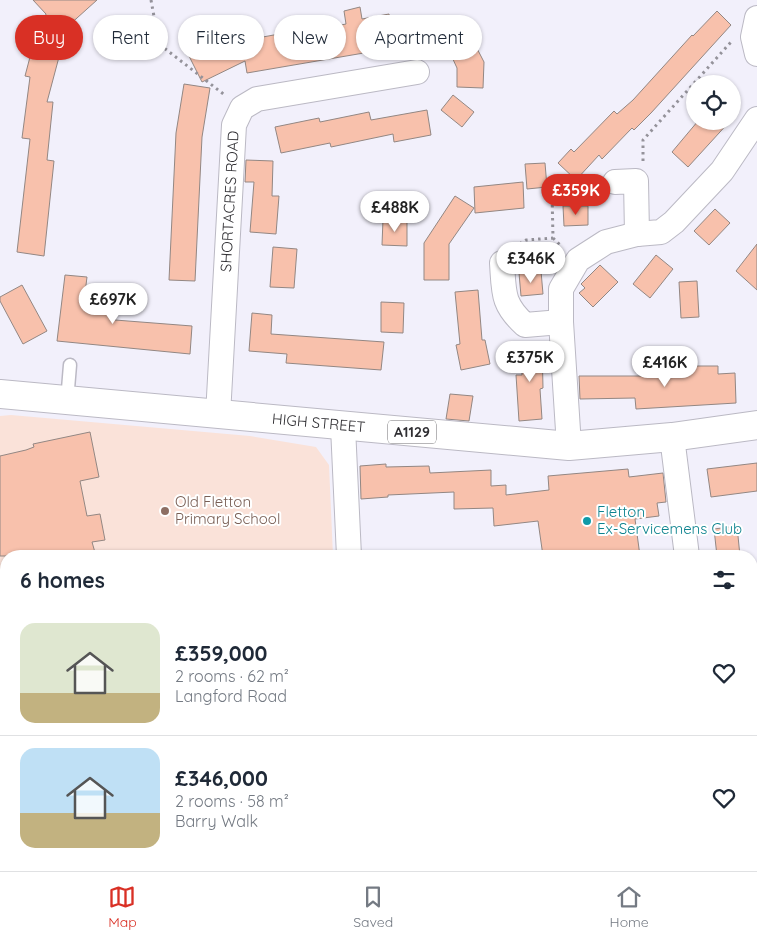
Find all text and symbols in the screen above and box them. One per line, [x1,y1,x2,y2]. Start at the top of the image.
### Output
chip: Buy [15,15,83,60]
chip: Rent [93,15,168,60]
chip: Filters [178,15,264,60]
chip: New [274,15,346,60]
chip: Apartment [356,15,482,60]
map controls [686,75,741,130]
button: locate [686,75,741,130]
street label: SHORTACRES ROAD [216,130,243,272]
pin: £359K [541,174,611,216]
text: £359K [552,180,600,200]
pin: £488K [360,190,430,233]
text: £488K [371,197,419,217]
pin: £346K [496,242,566,284]
text: £346K [507,248,555,268]
pin: £697K [78,282,148,325]
text: £697K [90,289,136,309]
pin: £375K [495,340,565,383]
pin: £416K [630,346,700,388]
text: £375K [506,347,554,367]
text: £416K [643,352,687,372]
street label: HIGH STREET [271,409,366,436]
road number: A1129 [388,421,436,444]
place label: Old Fletton Primary School [175,492,280,528]
place label: Fletton Ex-Servicemens Club [597,502,742,538]
marker: Old Fletton Primary School [159,505,171,517]
marker: Fletton Ex-Servicemens Club [581,515,593,527]
icon: filters [710,566,738,594]
text: 6 homes [20,567,105,593]
text: £359,000 [175,640,267,666]
icon: home [60,643,120,703]
icon: heart [710,659,738,687]
text: 2 rooms · 62 m² [175,666,289,686]
text: Langford Road [175,686,287,706]
text: £346,000 [175,765,268,791]
icon: home [60,768,120,828]
icon: heart [710,784,738,812]
text: 2 rooms · 58 m² [175,791,289,811]
text: Barry Walk [175,811,258,831]
tab: Map [108,883,137,931]
tab: Saved [353,883,393,931]
tab: Home [610,883,649,931]

